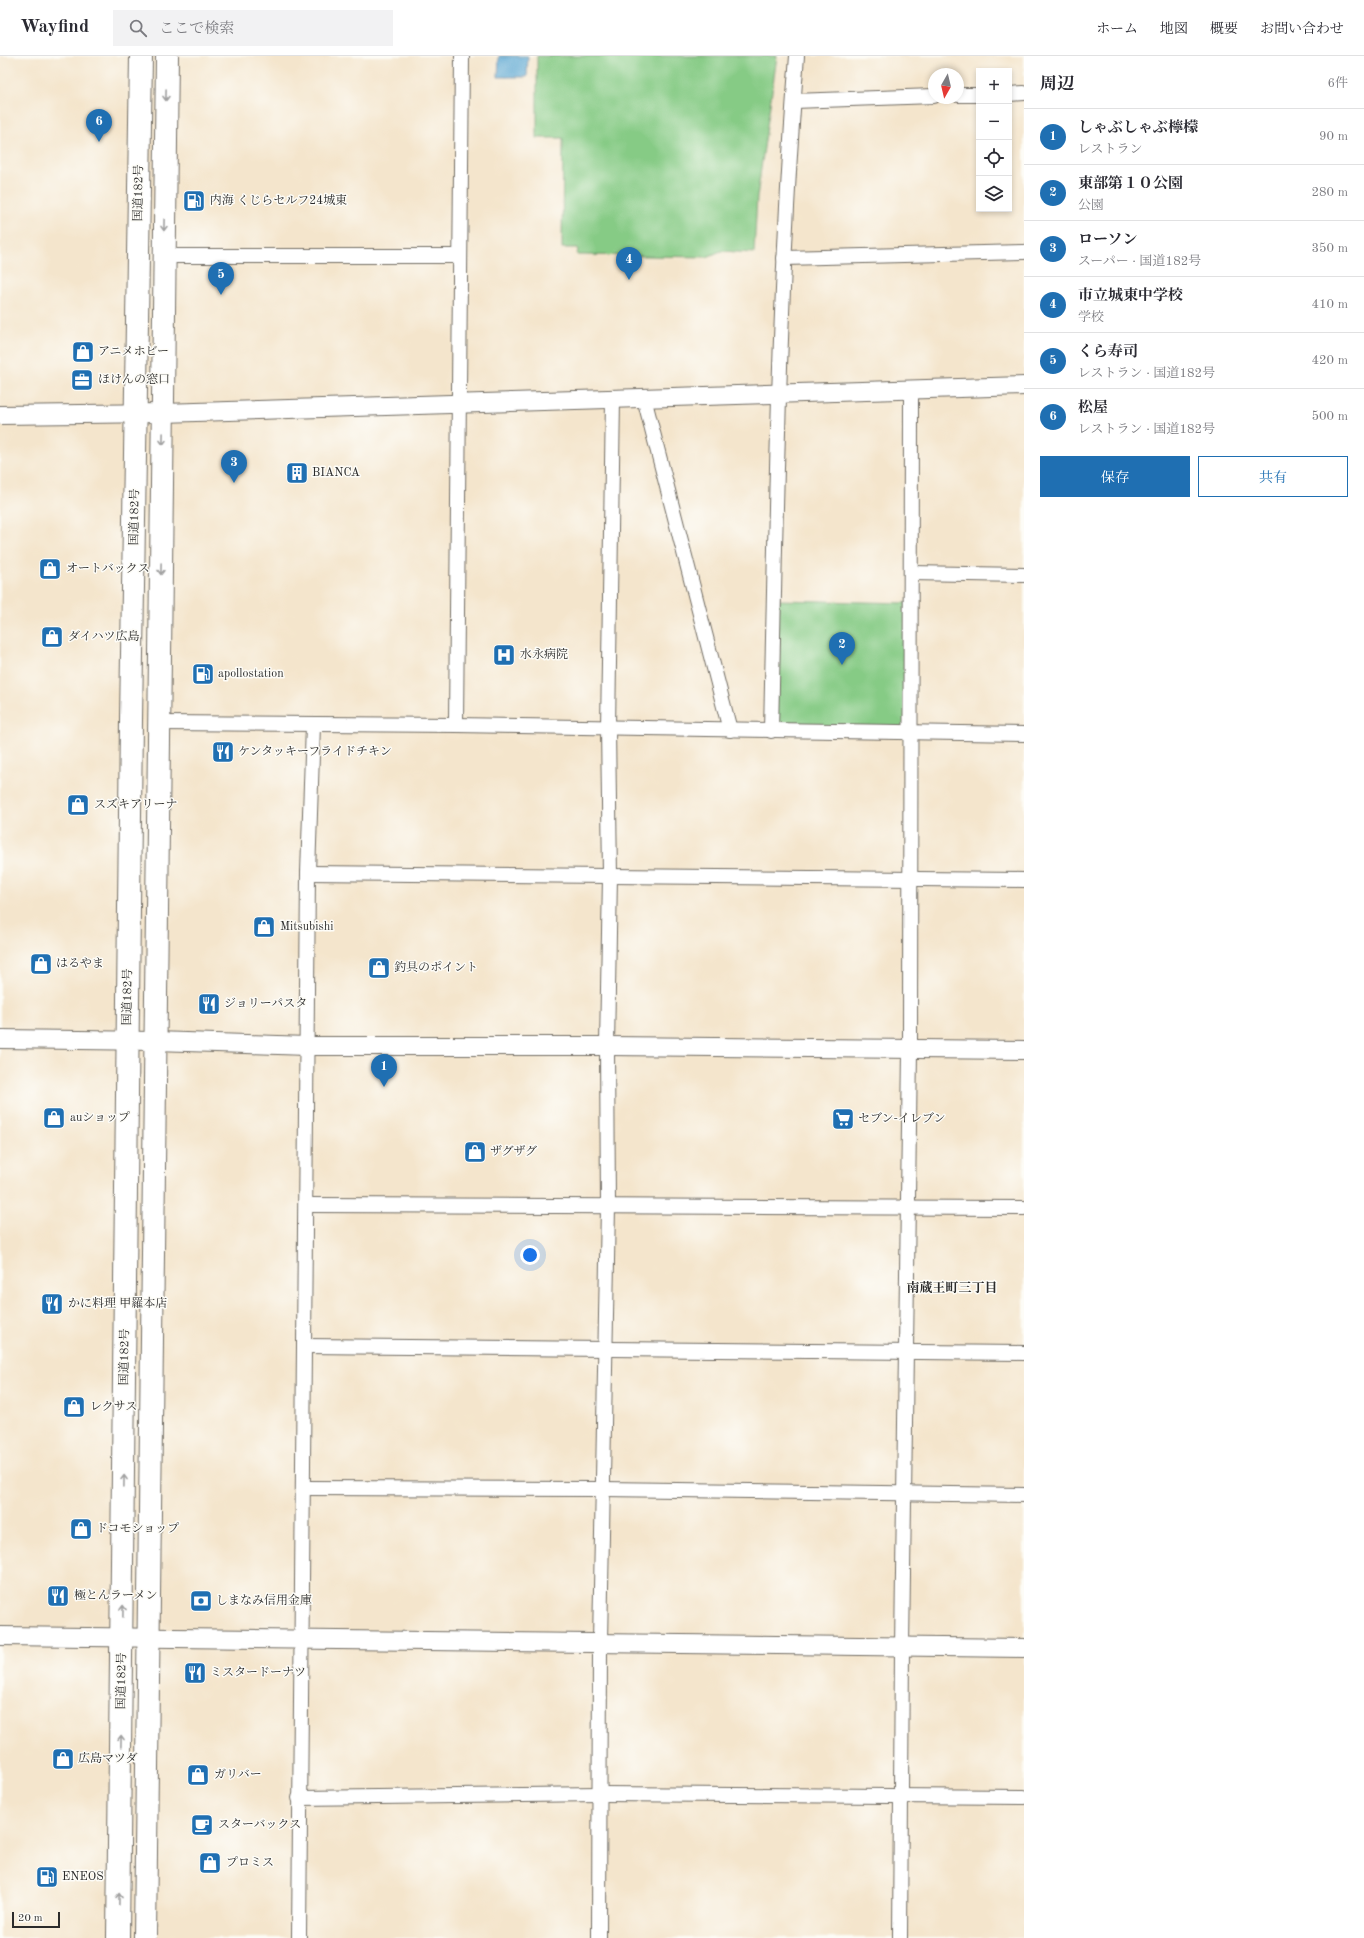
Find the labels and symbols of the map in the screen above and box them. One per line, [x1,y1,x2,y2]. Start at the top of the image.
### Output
north arrow [928,68,964,104]
one-way arrow [162,88,170,101]
pin: 6 [86,109,112,142]
street label: 国道182号 [131,164,145,222]
fuel station icon: 内海 くじらセルフ24城東 [181,188,207,214]
place label: 内海 くじらセルフ24城東 [210,193,347,207]
one-way arrow [160,218,168,231]
pin: 4 [616,247,642,280]
pin: 5 [208,262,234,295]
shop icon: アニメホビー [70,339,96,365]
place label: アニメホビー [98,345,169,358]
office icon: ほけんの窓口 [69,367,95,393]
place label: ほけんの窓口 [98,372,170,386]
one-way arrow [159,432,167,445]
pin: 3 [221,450,247,483]
building icon: BIANCA [284,460,310,486]
place label: BIANCA [312,467,360,479]
street label: 国道182号 [127,488,141,546]
shop icon: オートバックス [37,556,63,582]
place label: オートバックス [66,562,150,575]
one-way arrow [158,562,165,575]
shop icon: ダイハツ広島 [39,624,65,650]
place label: ダイハツ広島 [68,629,140,643]
pin: 2 [829,632,855,665]
hospital icon: 水永病院 [491,642,517,668]
place label: 水永病院 [520,647,568,661]
fuel station icon: apollostation [190,661,216,687]
place label: apollostation [218,668,284,680]
restaurant icon: ケンタッキーフライドチキン [210,739,236,765]
place label: ケンタッキーフライドチキン [238,745,392,758]
shop icon: スズキアリーナ [65,792,91,818]
place label: スズキアリーナ [94,798,178,811]
shop icon: Mitsubishi [251,914,277,940]
place label: Mitsubishi [280,921,333,933]
shop icon: はるやま [28,951,54,977]
shop icon: 釣具のポイント [366,955,392,981]
place label: はるやま [56,957,104,970]
place label: 釣具のポイント [394,960,478,974]
street label: 国道182号 [120,968,134,1026]
restaurant icon: ジョリーパスタ [196,991,222,1017]
place label: ジョリーパスタ [224,997,307,1010]
pin: 1 [371,1054,397,1087]
shop icon: auショップ [41,1105,67,1131]
supermarket icon: セブン-イレブン [830,1106,856,1132]
place label: auショップ [70,1111,130,1124]
place label: セブン-イレブン [858,1112,945,1125]
shop icon: ザグザグ [462,1139,488,1165]
place label: ザグザグ [490,1144,537,1158]
your location [520,1245,540,1265]
district label: 南蔵王町三丁目 [906,1280,998,1295]
restaurant icon: かに料理 甲羅本店 [39,1291,65,1317]
place label: かに料理 甲羅本店 [68,1296,167,1310]
street label: 国道182号 [117,1328,131,1386]
shop icon: レクサス [61,1394,87,1420]
place label: レクサス [90,1400,137,1413]
one-way arrow [120,1475,128,1488]
shop icon: ドコモショップ [68,1516,94,1542]
place label: ドコモショップ [96,1522,179,1535]
restaurant icon: 極とんラーメン [45,1583,71,1609]
bank icon: しまなみ信用金庫 [188,1588,214,1614]
place label: 極とんラーメン [74,1589,157,1602]
place label: しまなみ信用金庫 [216,1593,312,1607]
one-way arrow [119,1605,127,1618]
street label: 国道182号 [114,1652,128,1710]
restaurant icon: ミスタードーナツ [182,1660,208,1686]
place label: ミスタードーナツ [210,1666,306,1679]
one-way arrow [117,1735,125,1748]
shop icon: 広島マツダ [50,1746,76,1772]
place label: 広島マツダ [78,1751,138,1765]
shop icon: ガリバー [185,1762,211,1788]
place label: ガリバー [214,1768,262,1781]
cafe icon: スターバックス [189,1812,215,1838]
place label: スターバックス [218,1818,301,1831]
shop icon: プロミス [197,1850,223,1876]
place label: プロミス [226,1856,274,1869]
fuel station icon: ENEOS [34,1864,60,1890]
place label: ENEOS [62,1871,104,1883]
one-way arrow [115,1893,122,1906]
scale bar [12,1910,60,1929]

